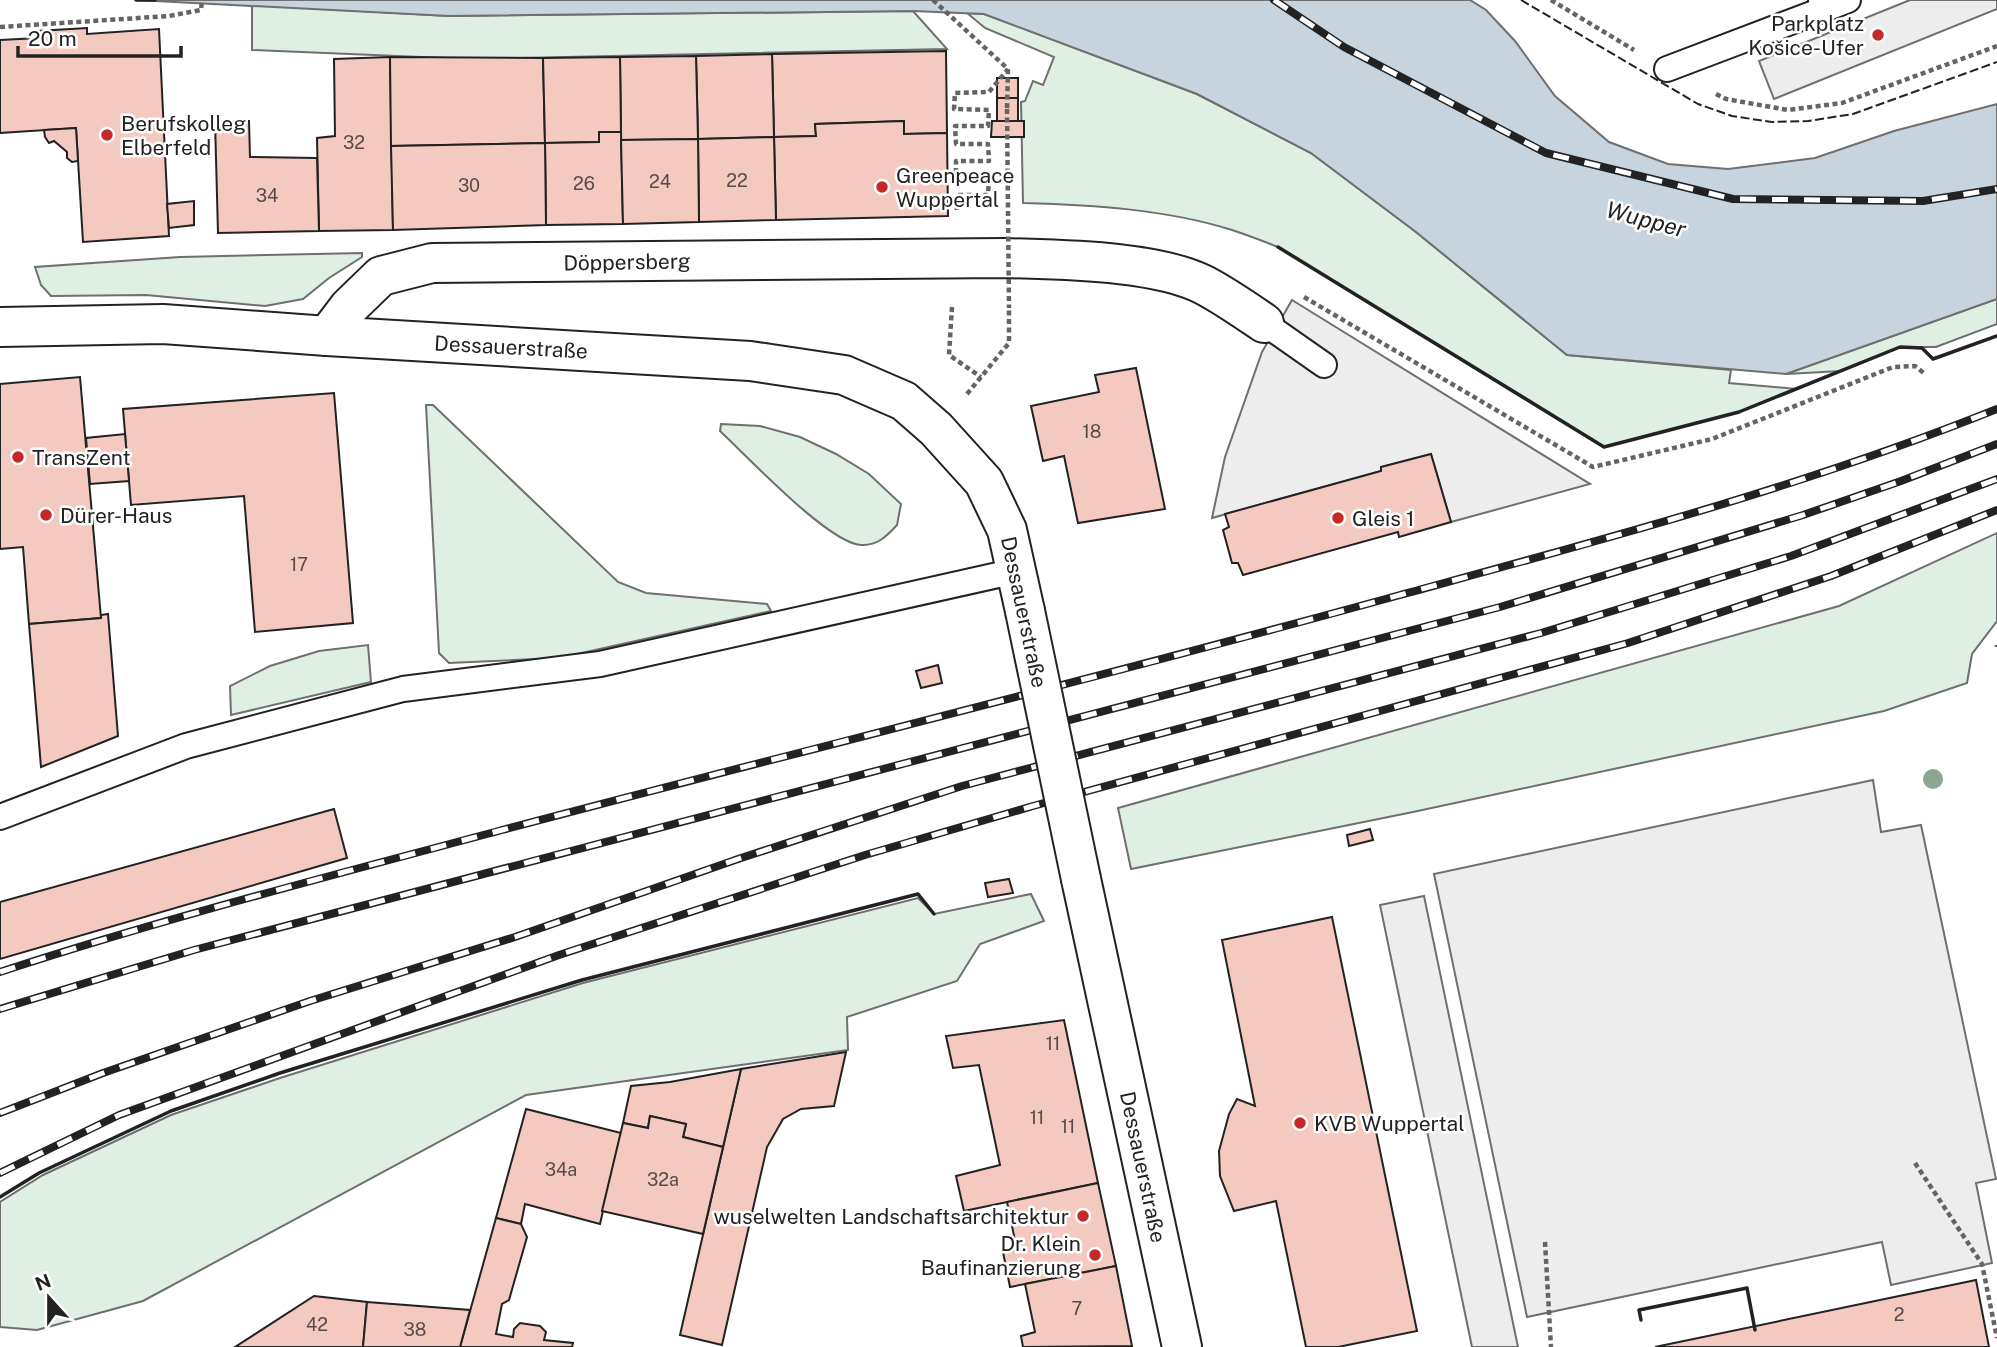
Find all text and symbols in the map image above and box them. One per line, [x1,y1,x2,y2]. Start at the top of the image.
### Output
place label: Parkplatz Košice-Ufer [1748,11,1864,60]
scale bar [18,14,180,58]
text: 20 m [28,26,77,51]
marker: Parkplatz Košice-Ufer [1870,27,1886,43]
place label: Berufskolleg Elberfeld [121,111,246,160]
marker: Berufskolleg Elberfeld [99,127,115,143]
house number: 32 [343,132,365,153]
place label: Greenpeace Wuppertal [896,163,1014,212]
house number: 22 [726,170,748,191]
house number: 24 [649,171,671,192]
house number: 26 [573,173,595,194]
house number: 30 [458,175,480,196]
marker: Greenpeace Wuppertal [874,179,890,195]
house number: 34 [256,185,278,206]
water label: Wupper [1603,195,1689,243]
street label: Döppersberg [563,248,691,276]
street label: Dessauerstraße [434,330,588,364]
house number: 18 [1083,421,1101,442]
place label: TransZent [32,445,131,470]
marker: TransZent [10,449,26,465]
place label: Dürer-Haus [60,503,172,528]
place label: Gleis 1 [1352,506,1415,531]
marker: Dürer-Haus [38,507,54,523]
marker: Gleis 1 [1330,510,1346,526]
street label: Dessauerstraße [996,534,1052,690]
house number: 17 [290,554,308,575]
house number: 11 [1046,1033,1060,1054]
street label: Dessauerstraße [1115,1089,1171,1245]
house number: 11 [1030,1107,1044,1128]
place label: KVB Wuppertal [1314,1111,1465,1136]
marker: KVB Wuppertal [1292,1115,1308,1131]
house number: 11 [1061,1116,1075,1137]
house number: 34a [545,1159,577,1180]
house number: 32a [647,1169,679,1190]
place label: wuselwelten Landschaftsarchitektur [713,1204,1069,1229]
marker: wuselwelten Landschaftsarchitektur [1075,1208,1091,1224]
place label: Dr. Klein Baufinanzierung [921,1231,1081,1280]
marker: Dr. Klein Baufinanzierung [1087,1247,1103,1263]
north arrow [14,1263,84,1333]
text: N [32,1269,54,1295]
house number: 7 [1072,1298,1082,1319]
house number: 2 [1894,1304,1904,1325]
house number: 42 [306,1314,328,1335]
house number: 38 [404,1319,426,1340]

